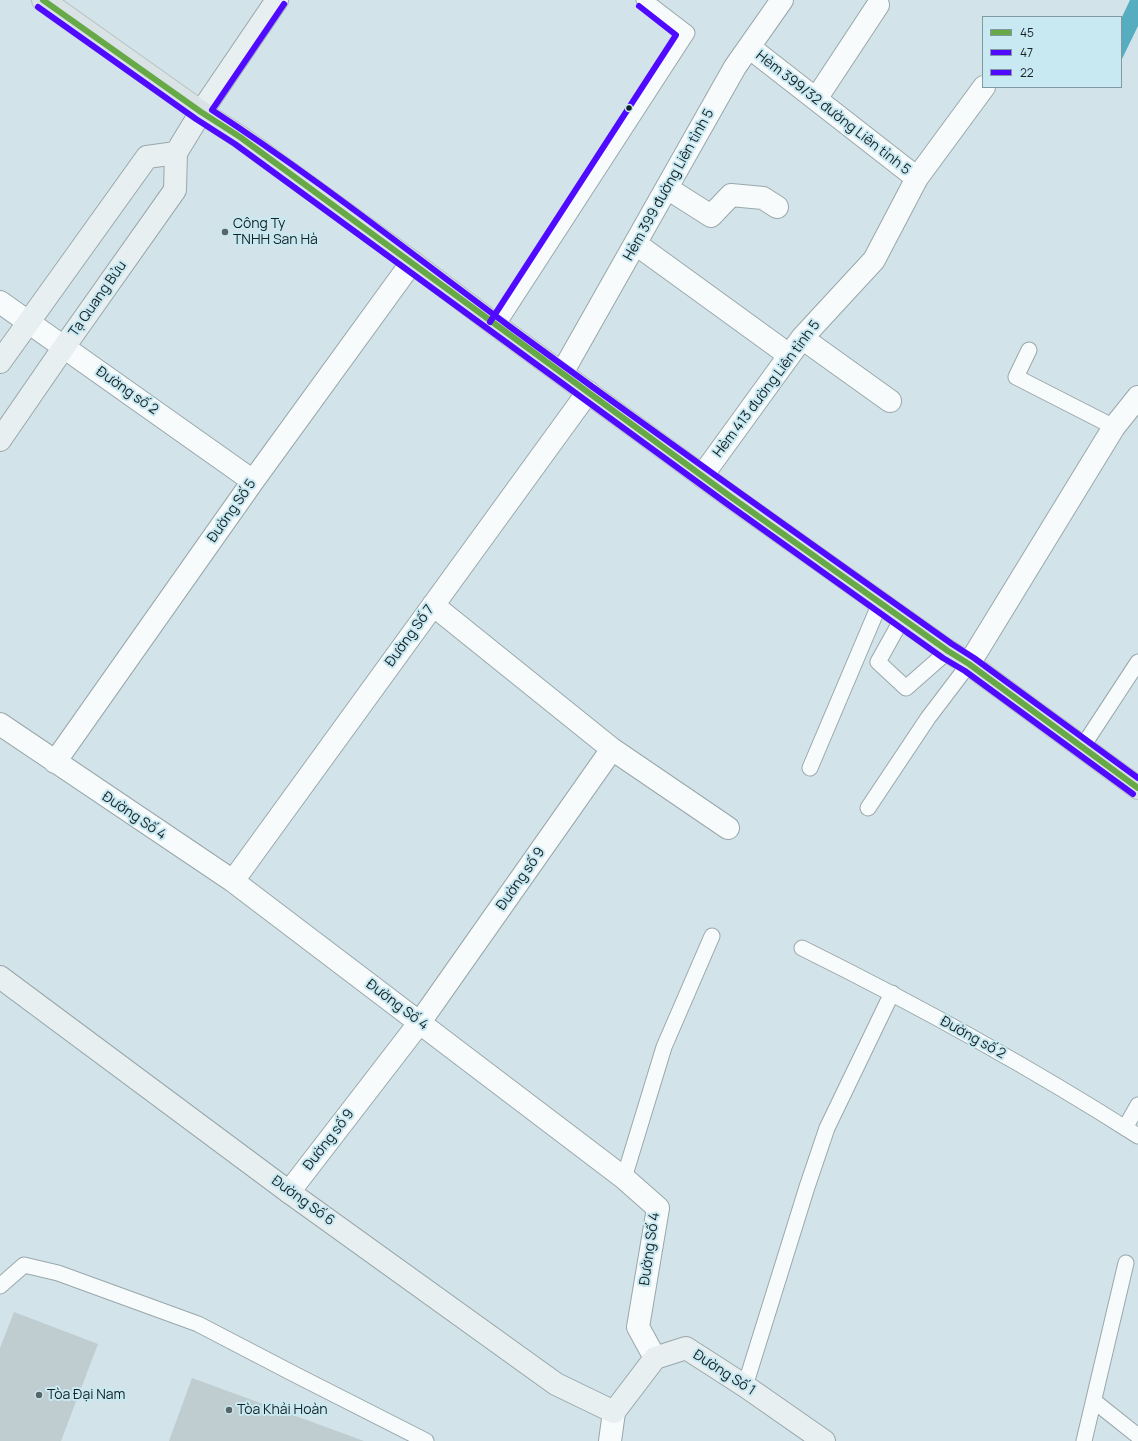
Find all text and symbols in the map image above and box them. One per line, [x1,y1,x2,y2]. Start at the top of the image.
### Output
legend [982,16,1122,88]
text: 45 [1020,24,1034,41]
text: 47 [1020,44,1033,61]
street label: Hẻm 399/32 đường Liên tỉnh 5 [752,47,914,179]
text: 22 [1020,64,1034,81]
unlabelled marker [624,103,634,113]
street label: Hẻm 399 đường Liên tỉnh 5 [620,106,718,264]
place label: Công Ty TNHH San Hà [233,216,318,248]
marker: Công Ty TNHH San Hà [220,227,230,237]
street label: Tạ Quang Bửu [66,258,130,340]
street label: Hẻm 413 đường Liên tỉnh 5 [710,317,824,461]
street label: Đường số 2 [93,363,161,419]
street label: Đường Số 5 [204,476,260,546]
street label: Đường Số 7 [382,602,438,670]
street label: Đường Số 4 [99,788,169,844]
street label: Đường số 9 [493,844,549,914]
street label: Đường Số 4 [363,976,431,1034]
street label: Đường số 2 [937,1013,1009,1063]
street label: Đường số 9 [300,1106,358,1174]
street label: Đường Số 6 [268,1172,338,1230]
street label: Đường Số 4 [637,1211,663,1287]
street label: Đường Số 1 [690,1347,758,1399]
place label: Tòa Đại Nam [47,1387,125,1403]
marker: Tòa Đại Nam [34,1390,44,1400]
place label: Tòa Khải Hoàn [237,1402,328,1418]
marker: Tòa Khải Hoàn [224,1405,234,1415]

